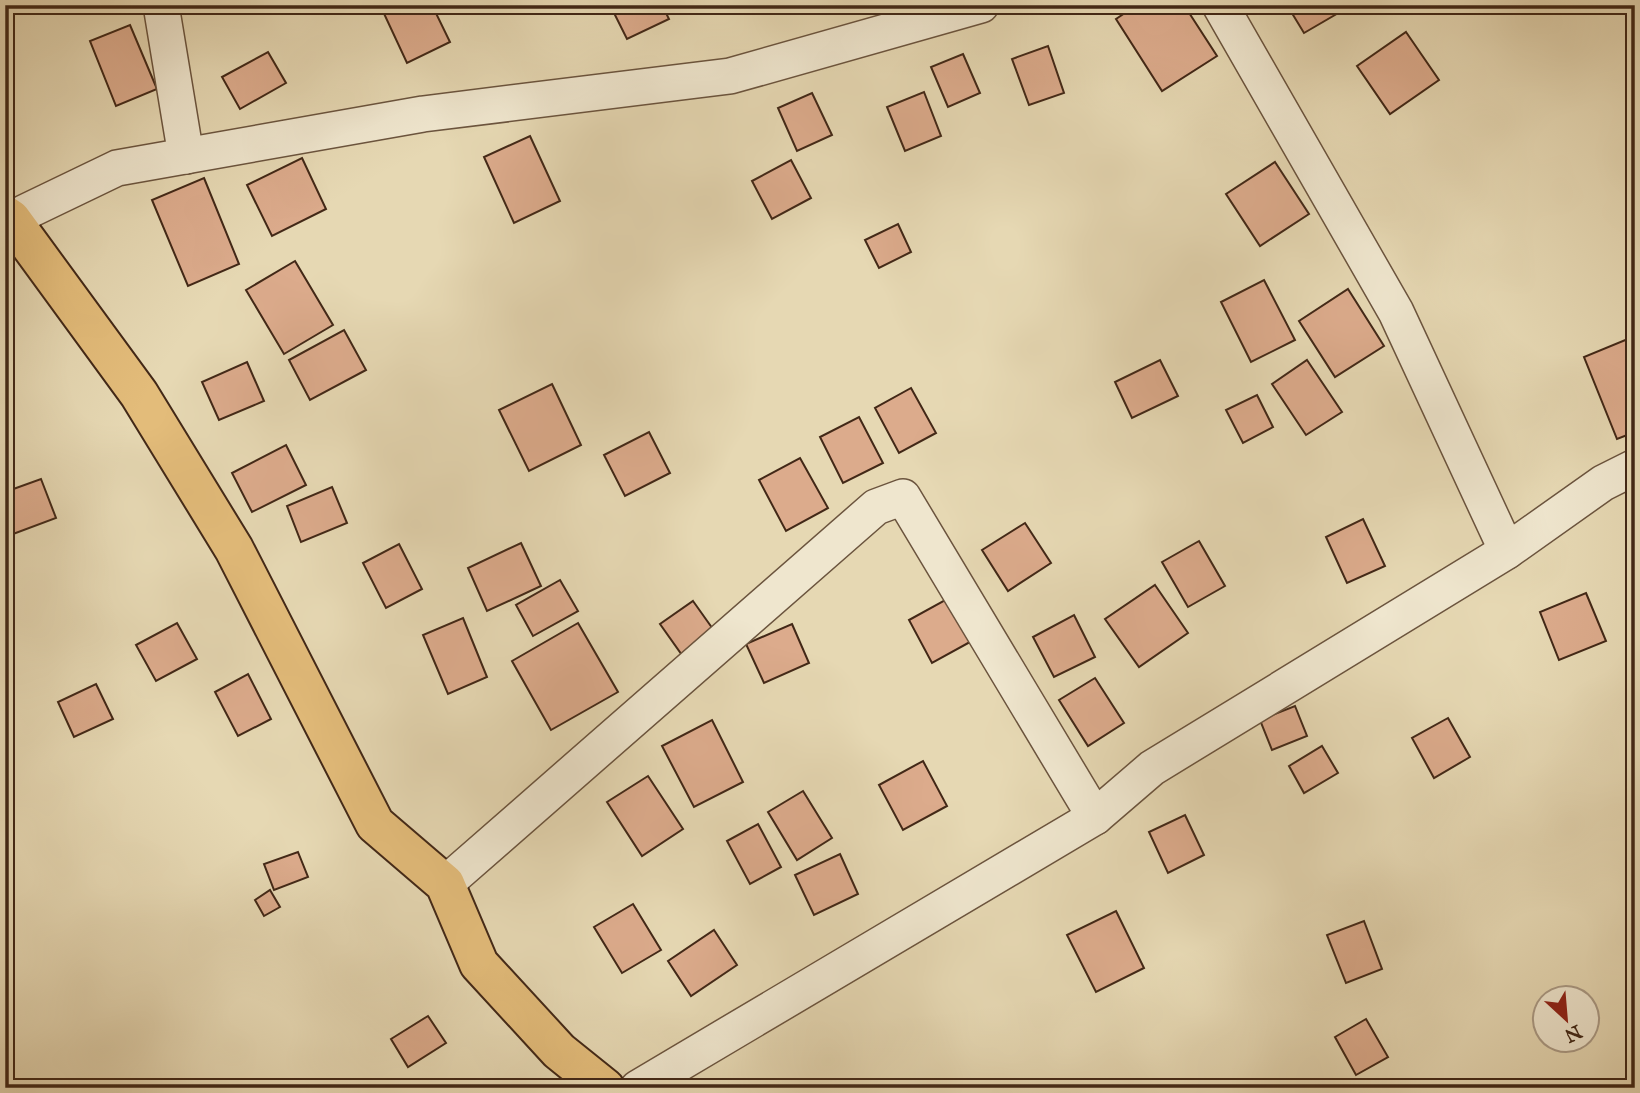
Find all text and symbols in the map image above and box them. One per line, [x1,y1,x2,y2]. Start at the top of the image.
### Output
north arrow [1532,984,1602,1054]
text: N [1561,1020,1586,1048]

